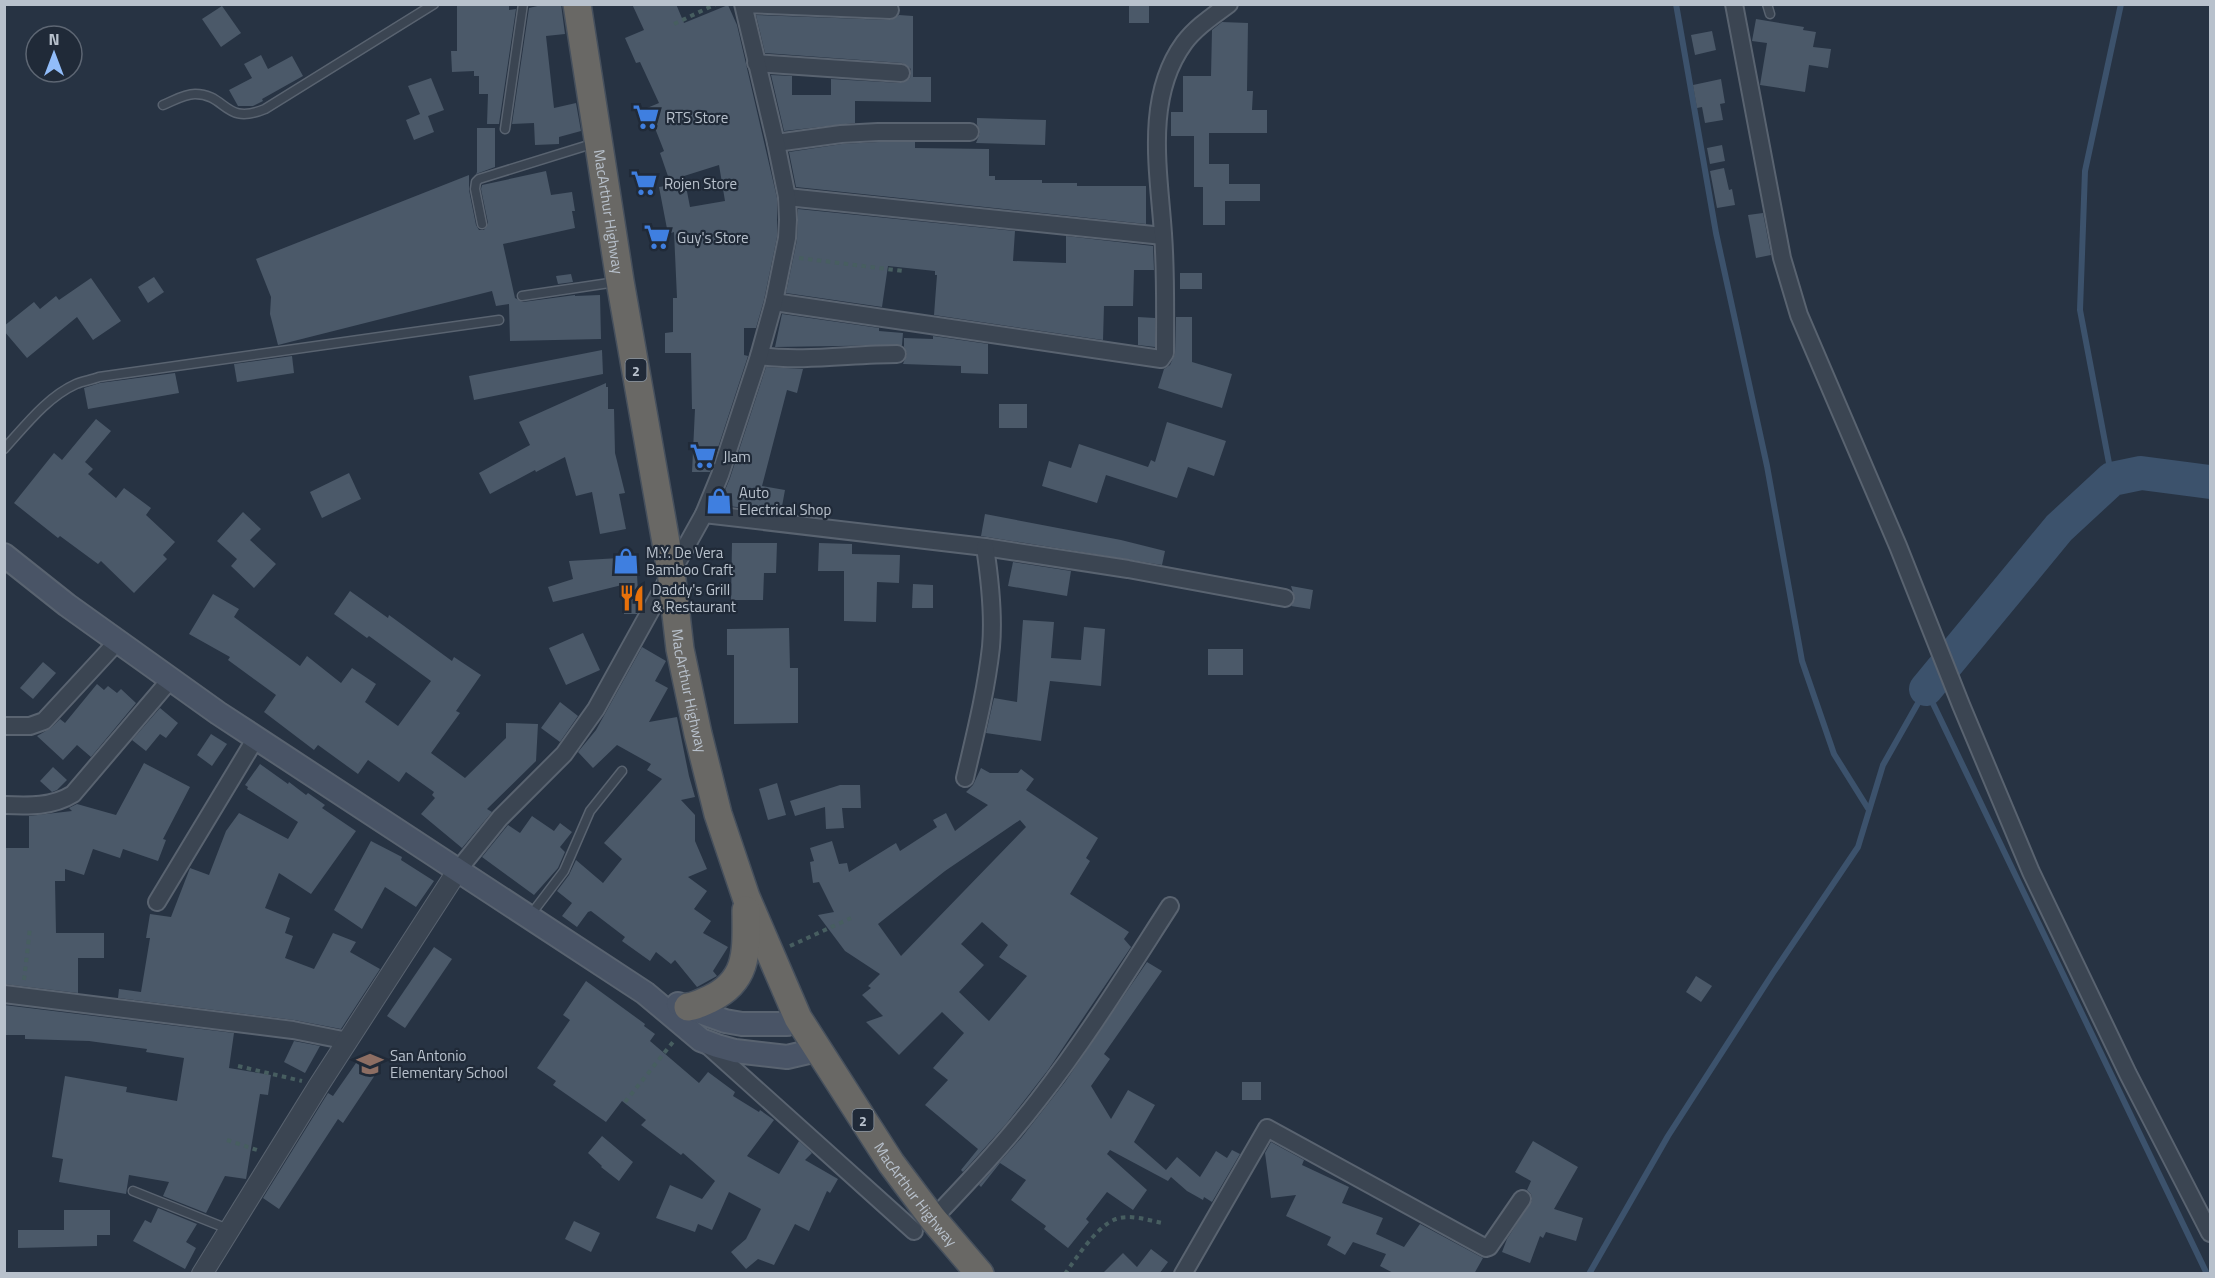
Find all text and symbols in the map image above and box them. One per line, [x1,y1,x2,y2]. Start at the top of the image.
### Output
north arrow [24,24,84,84]
text: N [48,27,60,51]
supermarket icon: RTS Store [631,102,661,132]
place label: RTS Store [666,106,728,129]
street label: MacArthur Highway [588,148,630,275]
supermarket icon: Rojen Store [629,168,659,198]
place label: Rojen Store [664,172,737,195]
supermarket icon: Guy's Store [642,222,672,252]
place label: Guy's Store [677,226,749,249]
road number: 2 [626,359,646,381]
supermarket icon: Jlam [688,441,718,471]
place label: Jlam [723,445,751,468]
place label: Auto Electrical Shop [739,481,832,521]
shop icon: Auto Electrical Shop [704,486,734,516]
place label: M.Y. De Vera Bamboo Craft [646,541,734,581]
shop icon: M.Y. De Vera Bamboo Craft [611,546,641,576]
place label: Daddy's Grill & Restaurant [652,578,737,618]
restaurant icon: Daddy's Grill & Restaurant [617,583,647,613]
street label: MacArthur Highway [666,628,714,755]
place label: San Antonio Elementary School [390,1044,508,1084]
school or university icon: San Antonio Elementary School [355,1049,385,1079]
road number: 2 [852,1109,874,1131]
street label: MacArthur Highway [869,1137,963,1251]

